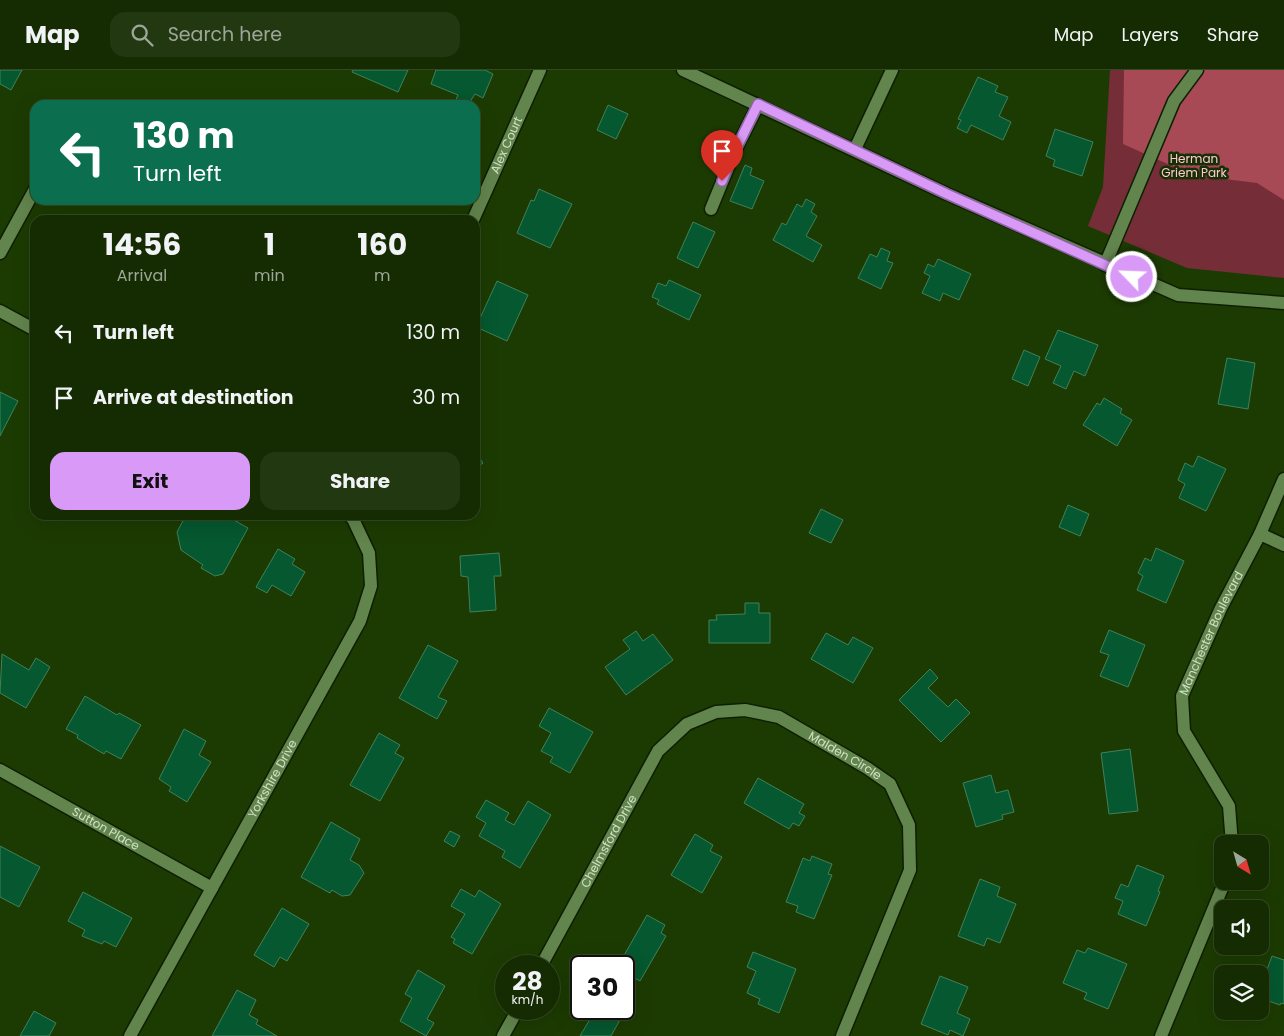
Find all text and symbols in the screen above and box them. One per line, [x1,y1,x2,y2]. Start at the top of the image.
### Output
search box [110,12,460,57]
text: Map [25,18,80,51]
icon: search [128,21,156,49]
text: Search here [168,21,282,48]
text: Map [1054,22,1094,47]
text: Layers [1122,22,1179,47]
text: Share [1207,22,1259,47]
text: 130 m [133,111,235,160]
street label: Alex Court [486,114,526,176]
icon: left [50,120,115,185]
pin [701,130,743,181]
icon: arrive [708,137,736,165]
park label: Herman Griem Park [1161,150,1228,181]
text: Turn left [133,158,221,189]
text: 14:56 [103,223,181,266]
text: 1 [264,223,275,266]
text: 160 [357,223,407,266]
position arrow [1105,250,1157,302]
text: Arrival [117,264,167,287]
text: min [254,264,285,287]
text: m [374,264,391,287]
icon: left [50,319,78,347]
text: Turn left [93,319,174,346]
text: 130 m [406,319,460,346]
icon: arrive [50,384,78,412]
text: Arrive at destination [93,384,294,411]
text: 30 m [412,384,460,411]
button: Exit [50,452,250,510]
button: Share [260,452,460,510]
street label: Manchester Boulevard [1175,568,1247,698]
street label: Malden Circle [806,727,885,784]
street label: Yorkshire Drive [243,736,301,821]
street label: Chelmsford Drive [576,791,641,891]
street label: Sutton Place [69,803,143,854]
north arrow [1214,835,1269,890]
map controls [1214,835,1269,1020]
button: sound [1214,900,1269,955]
speed limit sign: 30 [570,955,635,1020]
text: 28 [512,964,543,999]
button: layers [1214,965,1269,1020]
text: km/h [512,991,543,1008]

